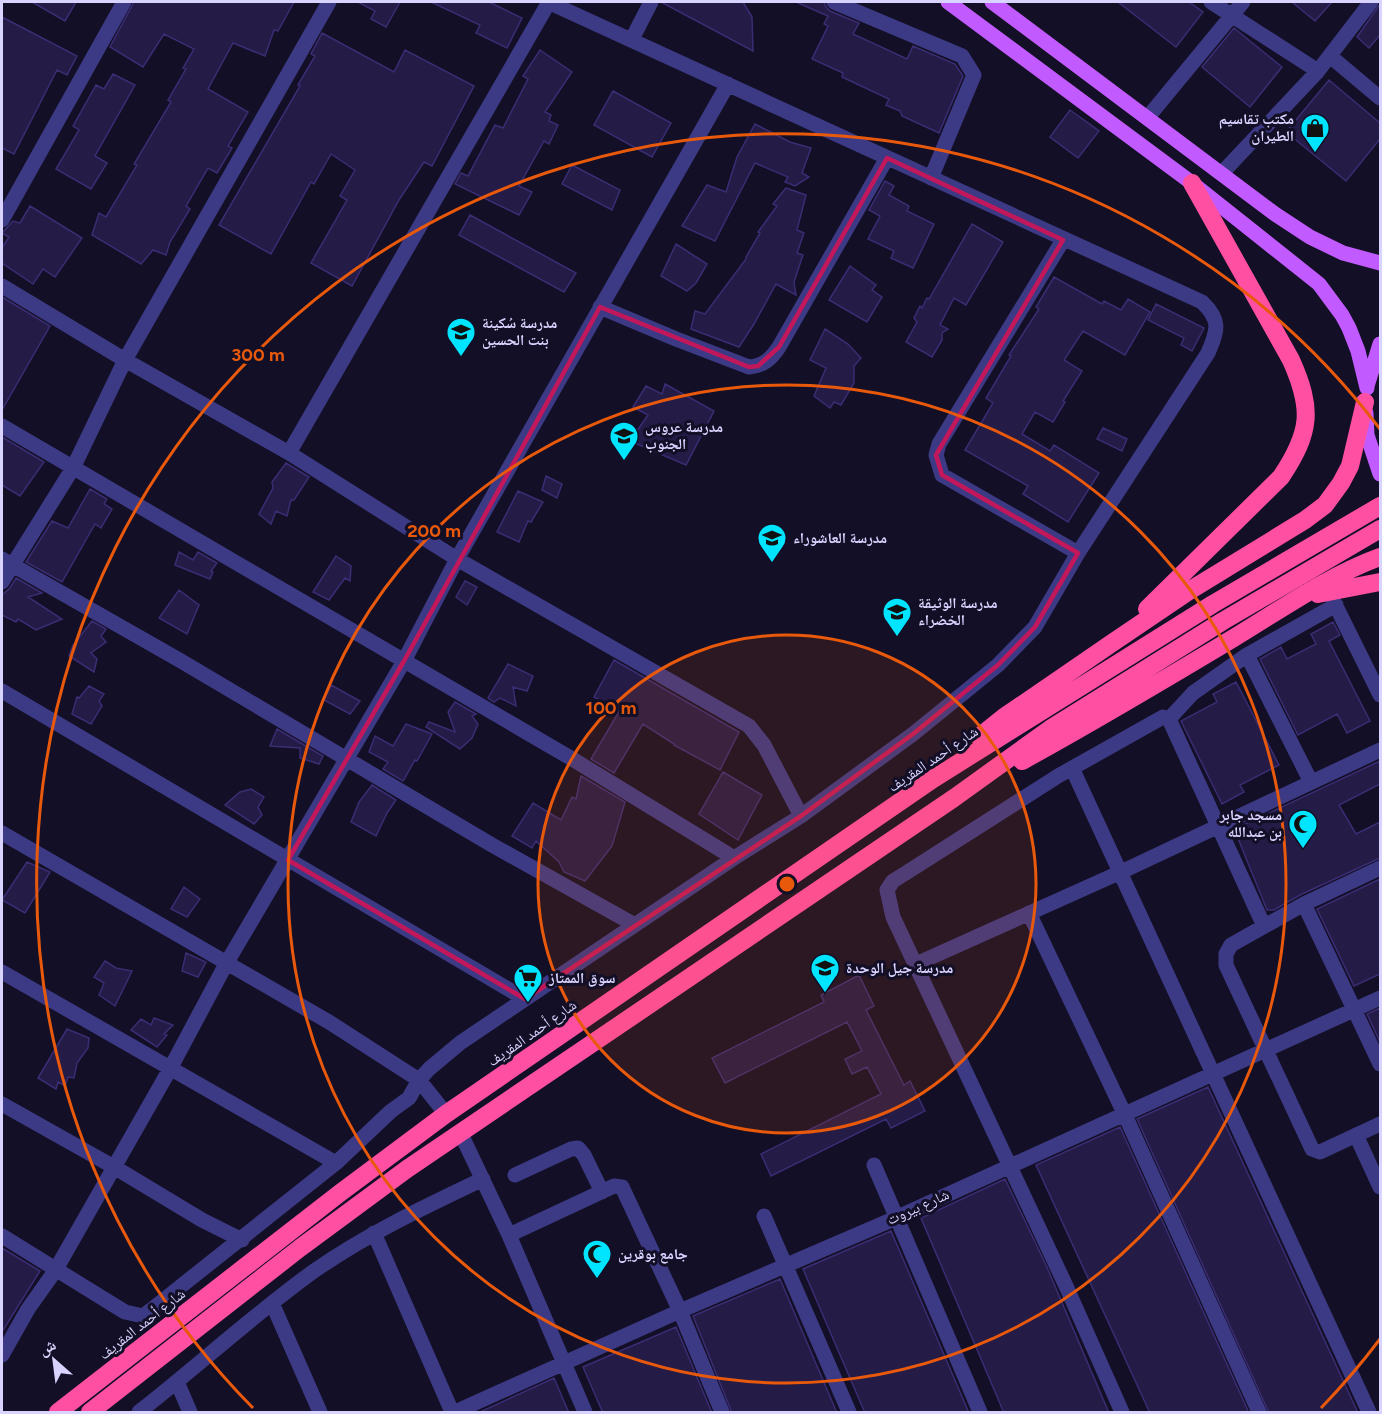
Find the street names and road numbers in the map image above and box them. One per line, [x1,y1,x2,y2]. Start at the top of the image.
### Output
street label: شارع أحمد المقريف [885,722,982,797]
street label: شارع أحمد المقريف [484,996,581,1071]
street label: شارع بيروت [884,1185,953,1230]
street label: شارع أحمد المقريف [95,1285,189,1364]

